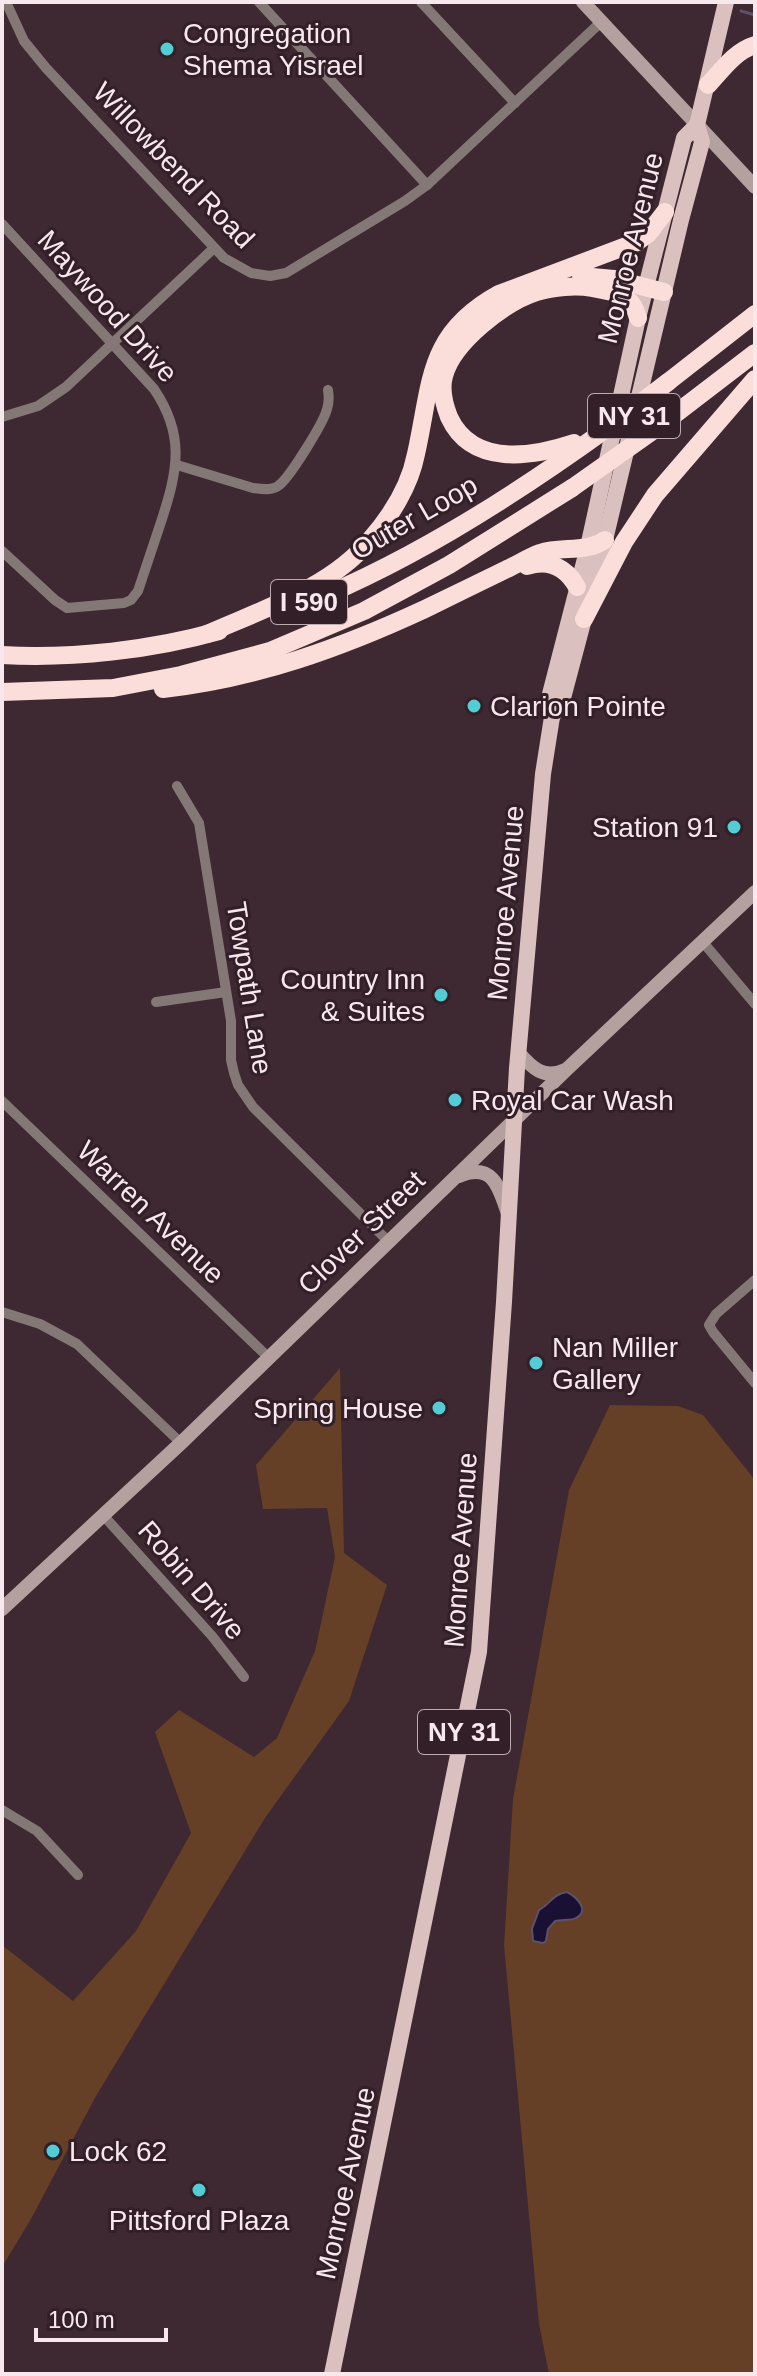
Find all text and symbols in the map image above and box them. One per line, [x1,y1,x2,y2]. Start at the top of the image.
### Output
place label: Congregation Shema Yisrael [183,18,364,81]
marker: Congregation Shema Yisrael [158,40,176,58]
street label: Willowbend Road [87,76,260,254]
street label: Monroe Avenue [592,149,669,347]
street label: Maywood Drive [32,224,184,388]
road number: NY 31 [588,394,680,438]
street label: Outer Loop [346,469,483,566]
road number: I 590 [271,580,347,624]
place label: Clarion Pointe [490,691,666,722]
marker: Clarion Pointe [465,697,483,715]
street label: Monroe Avenue [482,804,529,1002]
place label: Station 91 [592,812,718,843]
marker: Station 91 [725,818,743,836]
street label: Towpath Lane [221,900,278,1077]
place label: Country Inn & Suites [280,964,425,1027]
marker: Country Inn & Suites [432,986,450,1004]
place label: Royal Car Wash [471,1085,674,1116]
marker: Royal Car Wash [446,1091,464,1109]
street label: Warren Avenue [71,1135,230,1290]
street label: Clover Street [292,1164,431,1300]
place label: Nan Miller Gallery [552,1332,678,1395]
marker: Nan Miller Gallery [527,1354,545,1372]
place label: Spring House [253,1393,423,1424]
marker: Spring House [430,1399,448,1417]
street label: Monroe Avenue [438,1451,483,1649]
street label: Robin Drive [132,1515,251,1646]
road number: NY 31 [418,1710,510,1754]
street label: Monroe Avenue [310,2084,381,2282]
place label: Lock 62 [69,2136,167,2167]
marker: Lock 62 [44,2142,62,2160]
marker: Pittsford Plaza [190,2181,208,2199]
place label: Pittsford Plaza [109,2205,290,2236]
scale bar [36,2292,166,2342]
text: 100 m [48,2306,115,2333]

